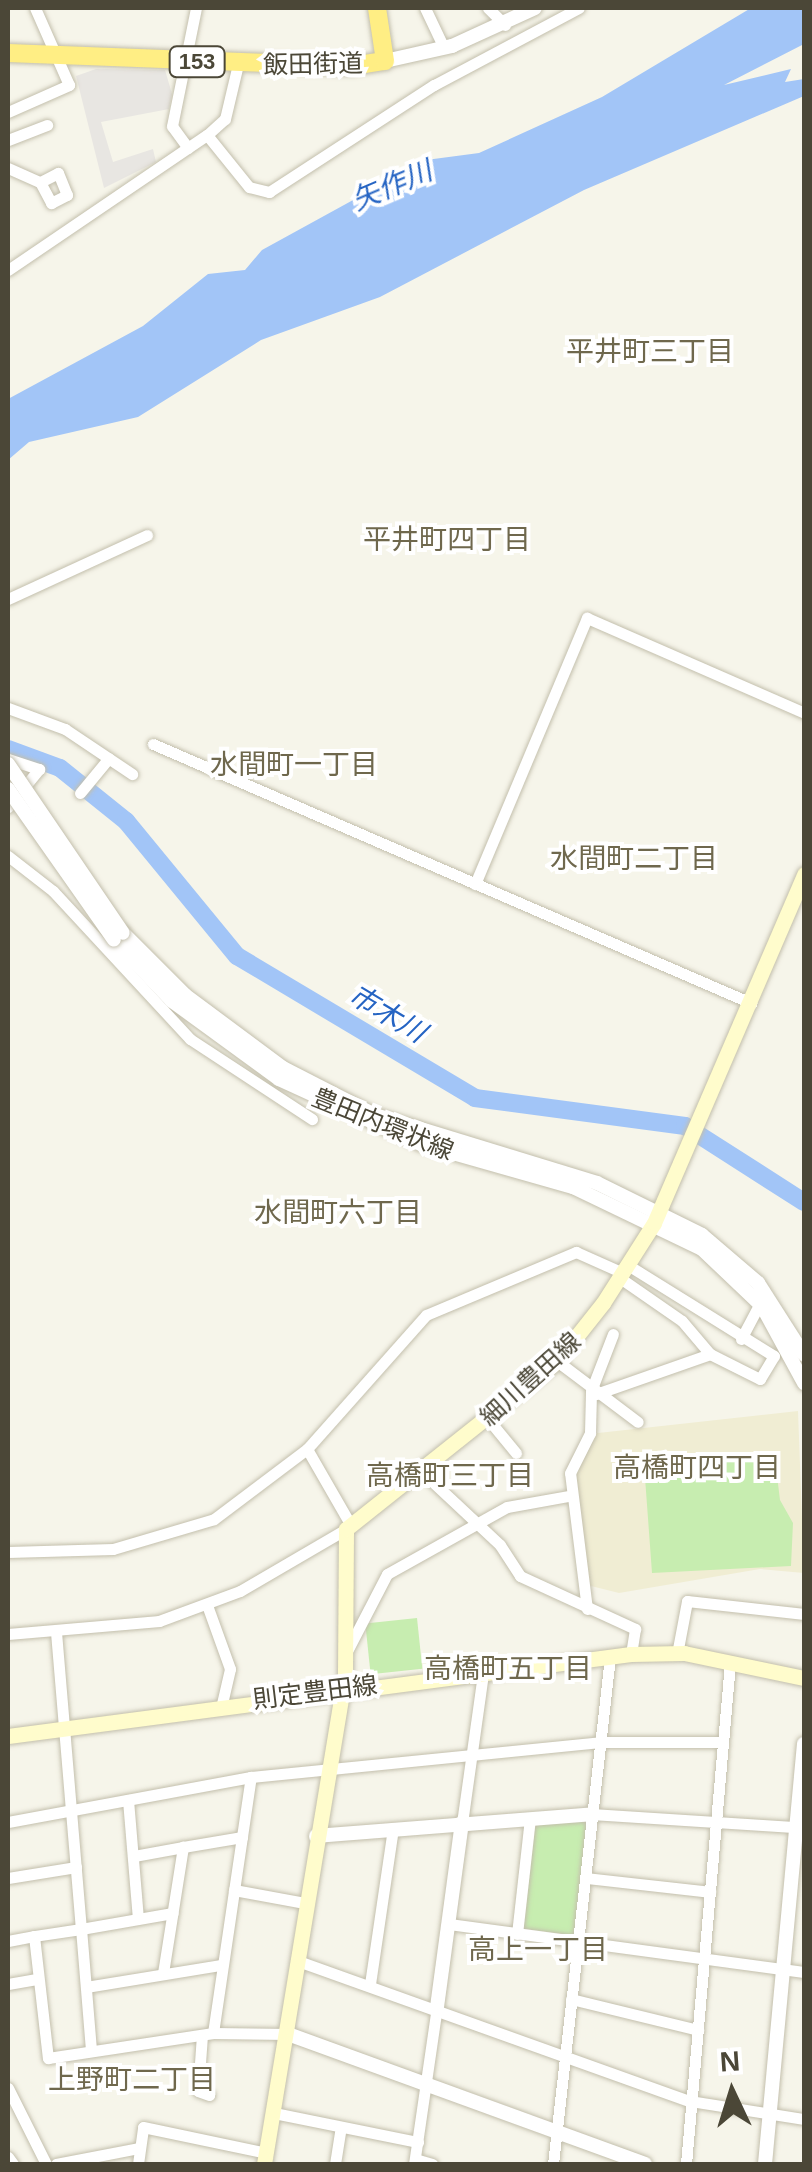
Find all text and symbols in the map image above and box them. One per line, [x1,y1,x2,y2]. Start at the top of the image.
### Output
road number: 153 [167,45,227,79]
street label: 飯田街道 [263,48,363,80]
water label: 矢作川 [347,154,437,218]
district label: 平井町三丁目 [566,335,734,369]
district label: 平井町四丁目 [363,523,531,557]
district label: 水間町一丁目 [210,748,378,782]
district label: 水間町二丁目 [550,842,718,876]
water label: 市木川 [342,978,432,1050]
street label: 豊田内環状線 [308,1082,458,1166]
district label: 水間町六丁目 [254,1196,422,1230]
street label: 細川豊田線 [474,1326,586,1432]
district label: 高橋町四丁目 [613,1451,781,1485]
district label: 高橋町三丁目 [366,1459,534,1493]
district label: 高橋町五丁目 [424,1652,592,1686]
street label: 則定豊田線 [251,1669,379,1715]
district label: 高上一丁目 [468,1933,608,1967]
north arrow [682,2042,782,2142]
text: N [719,2045,741,2078]
district label: 上野町二丁目 [48,2063,216,2097]

